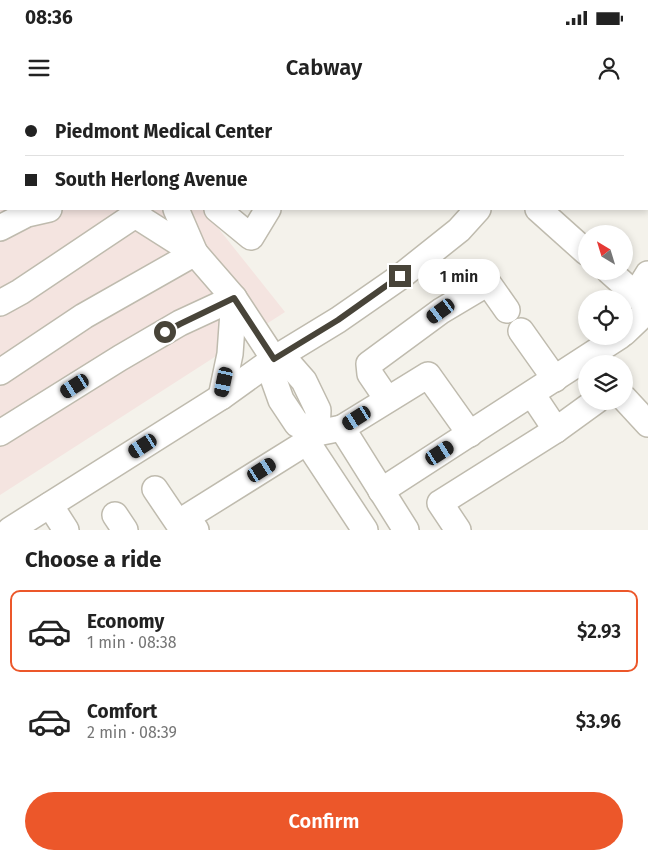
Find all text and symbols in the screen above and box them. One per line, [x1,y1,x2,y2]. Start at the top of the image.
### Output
text: 08:36 [25,6,73,29]
icon: menu [25,54,53,82]
text: Cabway [286,54,362,81]
icon: person [595,54,623,82]
text: Piedmont Medical Center [55,120,272,143]
text: South Herlong Avenue [55,168,248,191]
north arrow [578,225,632,280]
map controls [578,225,633,410]
callout: 1 min [418,258,500,294]
route end [389,265,411,287]
text: 1 min [440,267,478,286]
button: locate [578,290,633,345]
car [424,296,457,326]
route start [154,321,176,343]
button: layers [578,355,633,410]
car [213,366,234,398]
car [58,372,91,400]
car [340,404,373,432]
car [126,432,159,460]
car [423,439,456,467]
car [245,456,278,484]
text: Choose a ride [25,546,161,573]
icon: car [27,609,72,654]
text: Economy [87,610,164,633]
text: $2.93 [577,620,621,643]
text: 1 min · 08:38 [87,633,177,652]
icon: car [27,699,72,744]
text: Comfort [87,700,157,723]
text: $3.96 [576,710,621,733]
text: 2 min · 08:39 [87,723,177,742]
button: Confirm [25,792,623,850]

